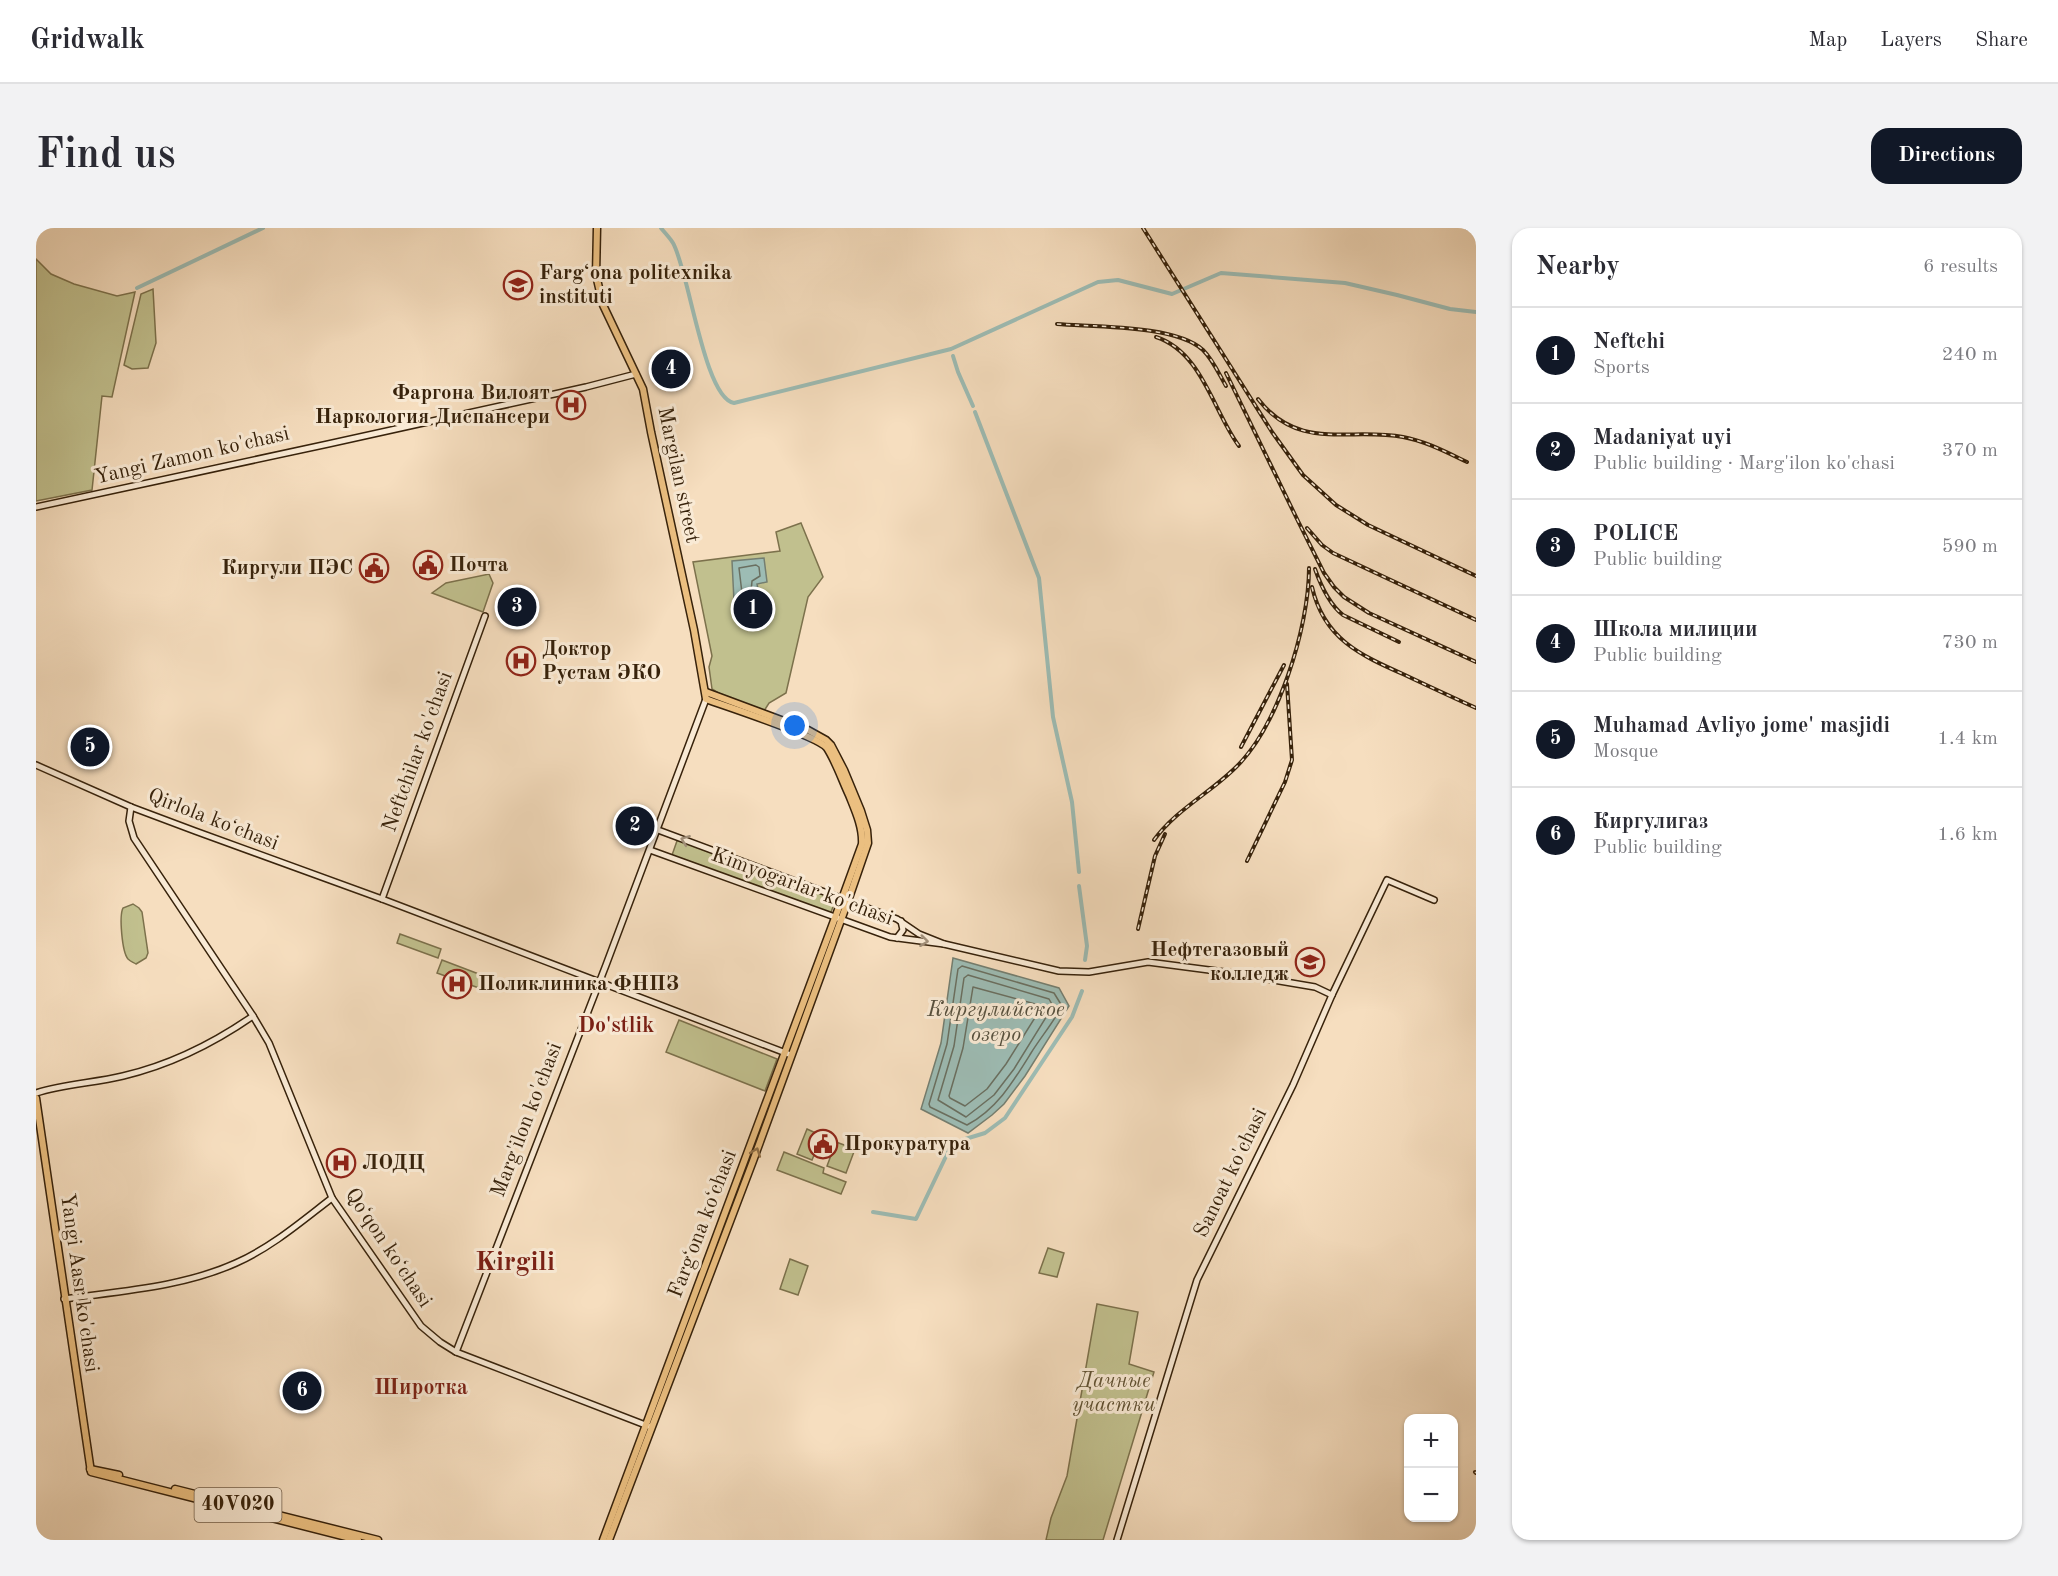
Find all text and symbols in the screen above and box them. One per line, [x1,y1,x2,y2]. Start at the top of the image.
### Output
text: Gridwalk [30,27,145,55]
text: Map [1808,30,1847,51]
text: Layers [1880,30,1942,51]
text: Share [1975,30,2028,51]
button: Directions [1871,128,2022,184]
text: Find us [36,135,175,177]
text: Nearby [1536,254,1620,280]
text: 6 results [1923,257,1998,277]
place label: Fargʻona politexnika instituti [539,263,732,308]
school or university icon: Fargʻona politexnika instituti [502,269,534,301]
text: Neftchi [1593,331,1665,353]
text: 1 [1550,345,1561,365]
text: 240 m [1942,345,1998,365]
pin: 4 [652,346,690,392]
text: Sports [1593,358,1650,378]
place label: Фаргона Вилоят Наркология Диспансери [315,383,550,428]
hospital icon: Фаргона Вилоят Наркология Диспансери [555,389,587,421]
street label: Margilan street [653,405,703,545]
street label: Yangi Zamon ko'chasi [93,423,291,489]
text: Madaniyat uyi [1593,427,1732,449]
text: 2 [1550,441,1561,461]
text: 370 m [1942,441,1998,461]
text: Public building · Marg'ilon ko'chasi [1593,454,1895,474]
text: POLICE [1593,523,1678,545]
text: 3 [1550,537,1561,557]
text: 590 m [1942,537,1998,557]
public building icon: Почта [412,549,444,581]
text: Public building [1593,550,1722,570]
public building icon: Киргули ПЭС [358,552,390,584]
place label: Почта [449,555,509,576]
place label: Киргули ПЭС [221,558,353,579]
pin: 3 [498,584,536,629]
pin: 1 [734,586,772,632]
text: Школа милиции [1593,619,1758,641]
text: 4 [1550,633,1561,653]
text: 730 m [1942,633,1998,653]
place label: Доктор Рустам ЭКО [542,639,661,684]
hospital icon: Доктор Рустам ЭКО [505,645,537,677]
text: Public building [1593,646,1722,666]
street label: Neftchilar ko'chasi [379,669,457,835]
your location [780,711,809,740]
text: Muhamad Avliyo jome' masjidi [1593,715,1890,737]
pin: 5 [70,724,110,770]
text: 5 [1550,729,1561,749]
text: 1.4 km [1937,729,1998,749]
text: Mosque [1593,742,1658,762]
street label: Qirlola koʻchasi [145,785,281,855]
pin: 2 [616,804,654,848]
text: Киргулигаз [1593,811,1708,833]
text: 6 [1550,825,1561,845]
text: 1.6 km [1937,825,1998,845]
one-way arrow [681,835,691,848]
text: Public building [1593,838,1722,858]
street label: Kimyogarlar ko'chasi [708,844,896,930]
one-way arrow [920,935,929,947]
place label: Нефтегазовый колледж [1150,940,1289,985]
school or university icon: Нефтегазовый колледж [1294,946,1326,978]
hospital icon: Поликлиника ФНПЗ [441,968,473,1000]
place label: Поликлиника ФНПЗ [478,974,679,995]
water label: Киргулийское озеро [926,999,1065,1046]
district label: Do'stlik [578,1015,654,1037]
street label: Marg'ilon ko'chasi [488,1040,566,1200]
street label: Sanoat ko'chasi [1191,1105,1271,1241]
public building icon: Прокуратура [807,1128,839,1160]
place label: Прокуратура [844,1134,971,1155]
hospital icon: ЛОДЦ [325,1147,357,1179]
street label: Fargʻona koʻchasi [665,1147,741,1301]
one-way arrow [749,1147,761,1158]
place label: ЛОДЦ [362,1153,425,1174]
street label: Qoʻqon koʻchasi [340,1185,436,1311]
street label: Yangi Aasr ko'chasi [56,1192,102,1374]
district label: Kirgili [475,1249,555,1276]
pin: 6 [282,1368,322,1414]
park label: Дачные участки [1073,1371,1155,1416]
district label: Широтка [374,1377,468,1399]
map controls [1404,1414,1458,1522]
button: + [1404,1414,1458,1468]
button: − [1404,1468,1458,1522]
road number: 40V020 [194,1488,282,1522]

